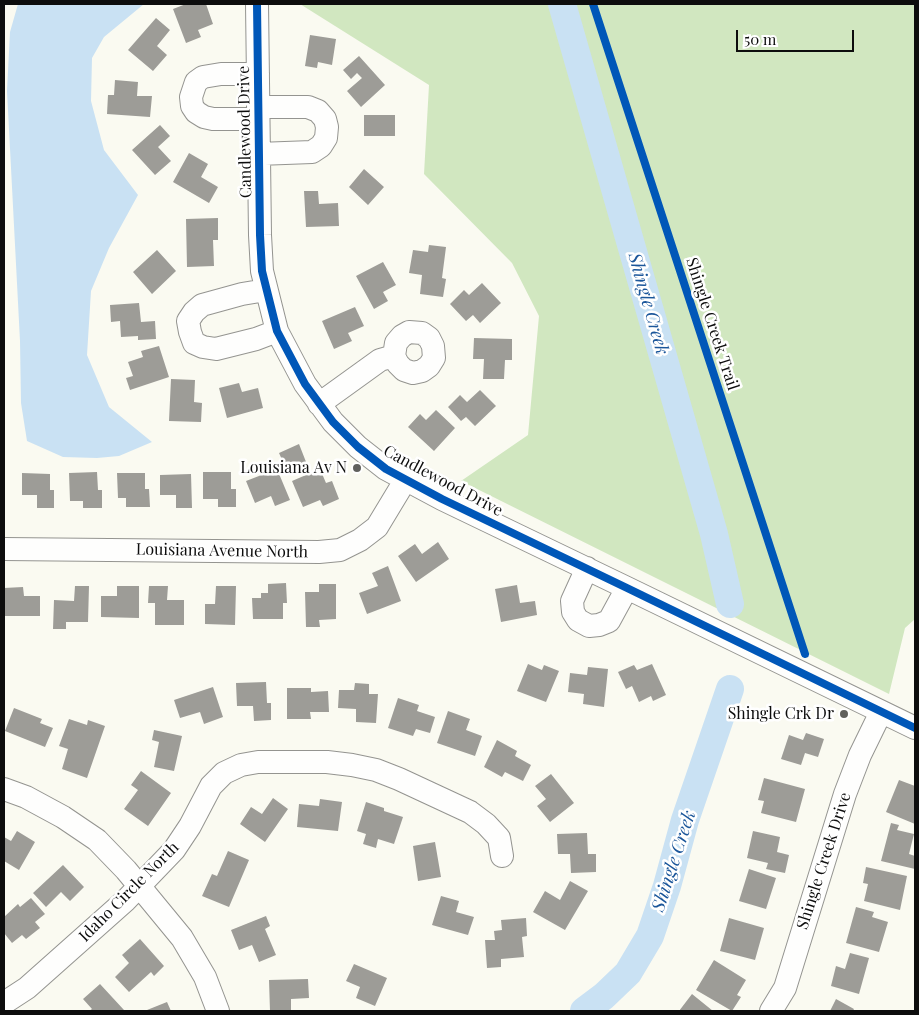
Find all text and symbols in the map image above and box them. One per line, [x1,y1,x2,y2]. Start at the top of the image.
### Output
scale bar [739,20,856,52]
text: 50 m [744,29,776,49]
street label: Candlewood Drive [234,66,256,198]
water label: Shingle Creek [623,251,673,357]
street label: Shingle Creek Trail [682,255,742,393]
street label: Candlewood Drive [380,441,506,521]
place label: Louisiana Av N [240,458,347,478]
marker: Louisiana Av N [351,462,363,474]
street label: Louisiana Avenue North [136,540,308,562]
place label: Shingle Crk Dr [728,704,834,724]
marker: Shingle Crk Dr [838,708,850,720]
street label: Shingle Creek Drive [793,790,855,932]
water label: Shingle Creek [648,808,700,914]
street label: Idaho Circle North [75,838,183,946]

